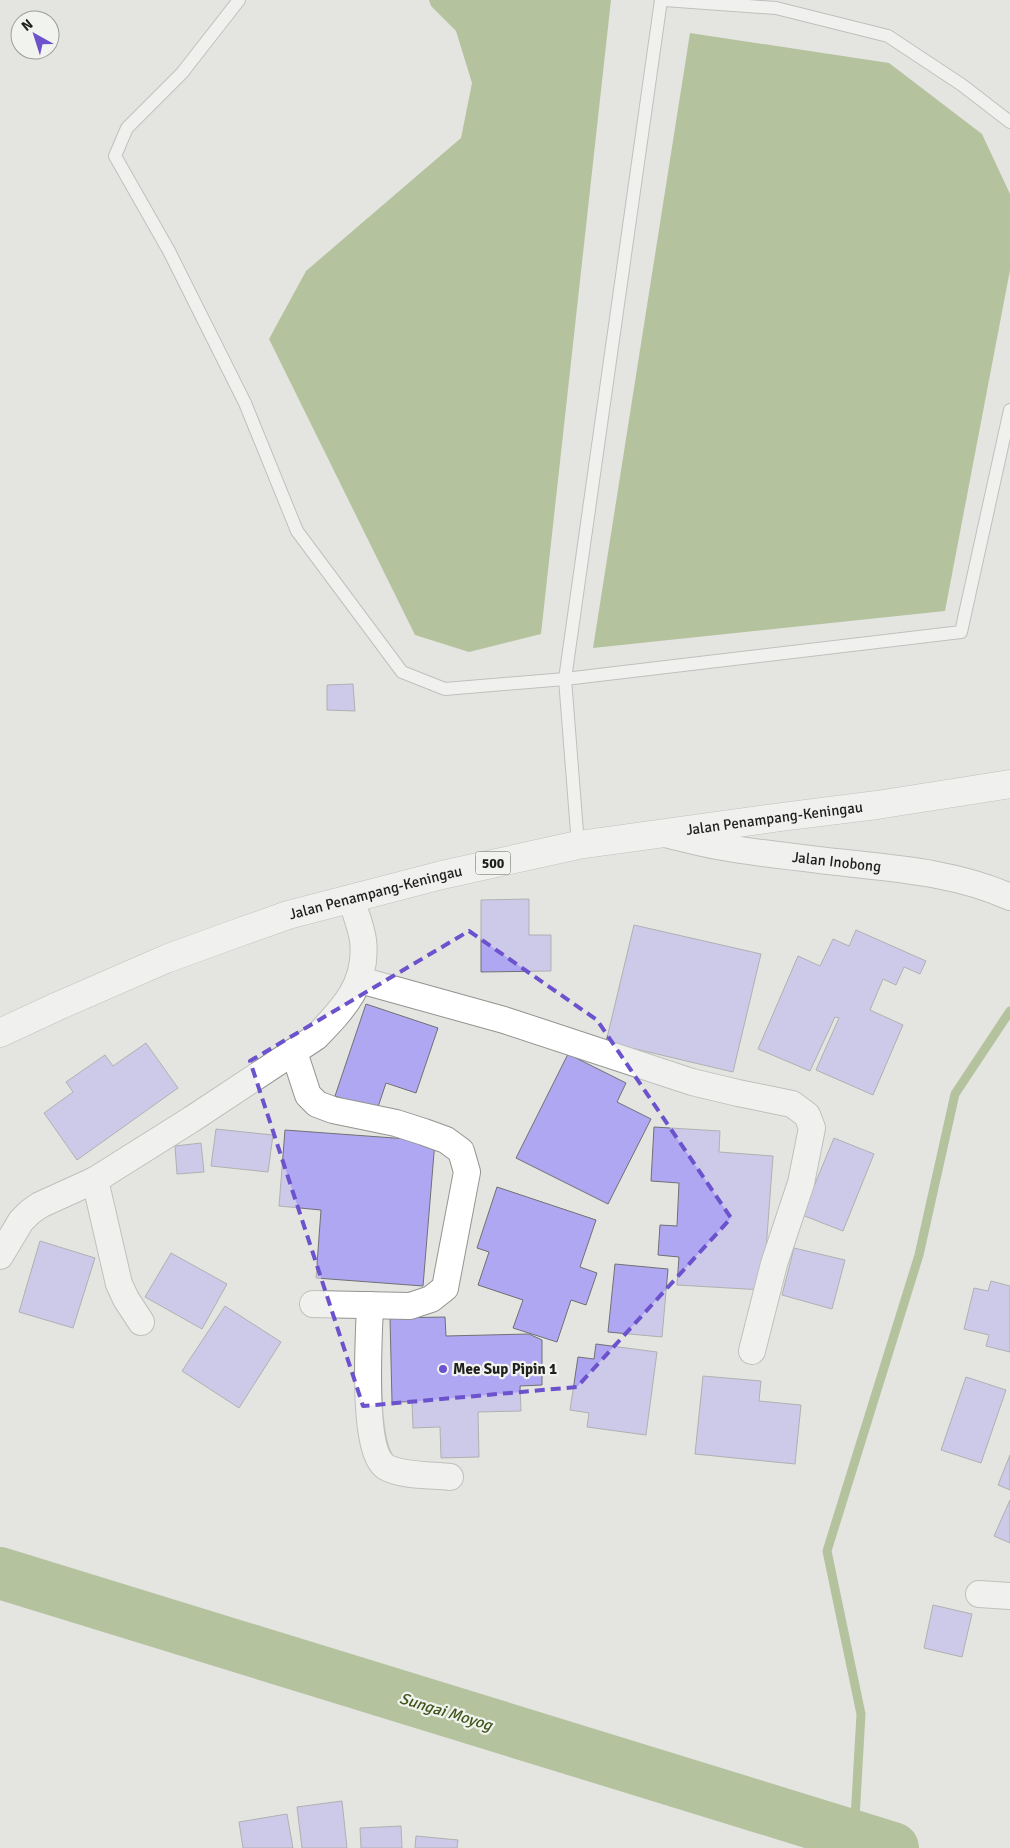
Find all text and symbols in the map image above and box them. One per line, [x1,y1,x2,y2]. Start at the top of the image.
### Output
north arrow [10,10,60,60]
text: N [18,16,36,35]
street label: Jalan Penampang-Keningau [685,798,864,839]
street label: Jalan Inobong [791,848,882,876]
road number: 500 [476,851,510,874]
street label: Jalan Penampang-Keningau [287,862,464,923]
place label: Mee Sup Pipin 1 [453,1360,557,1378]
marker: Mee Sup Pipin 1 [437,1363,449,1375]
water label: Sungai Moyog [397,1688,496,1736]

